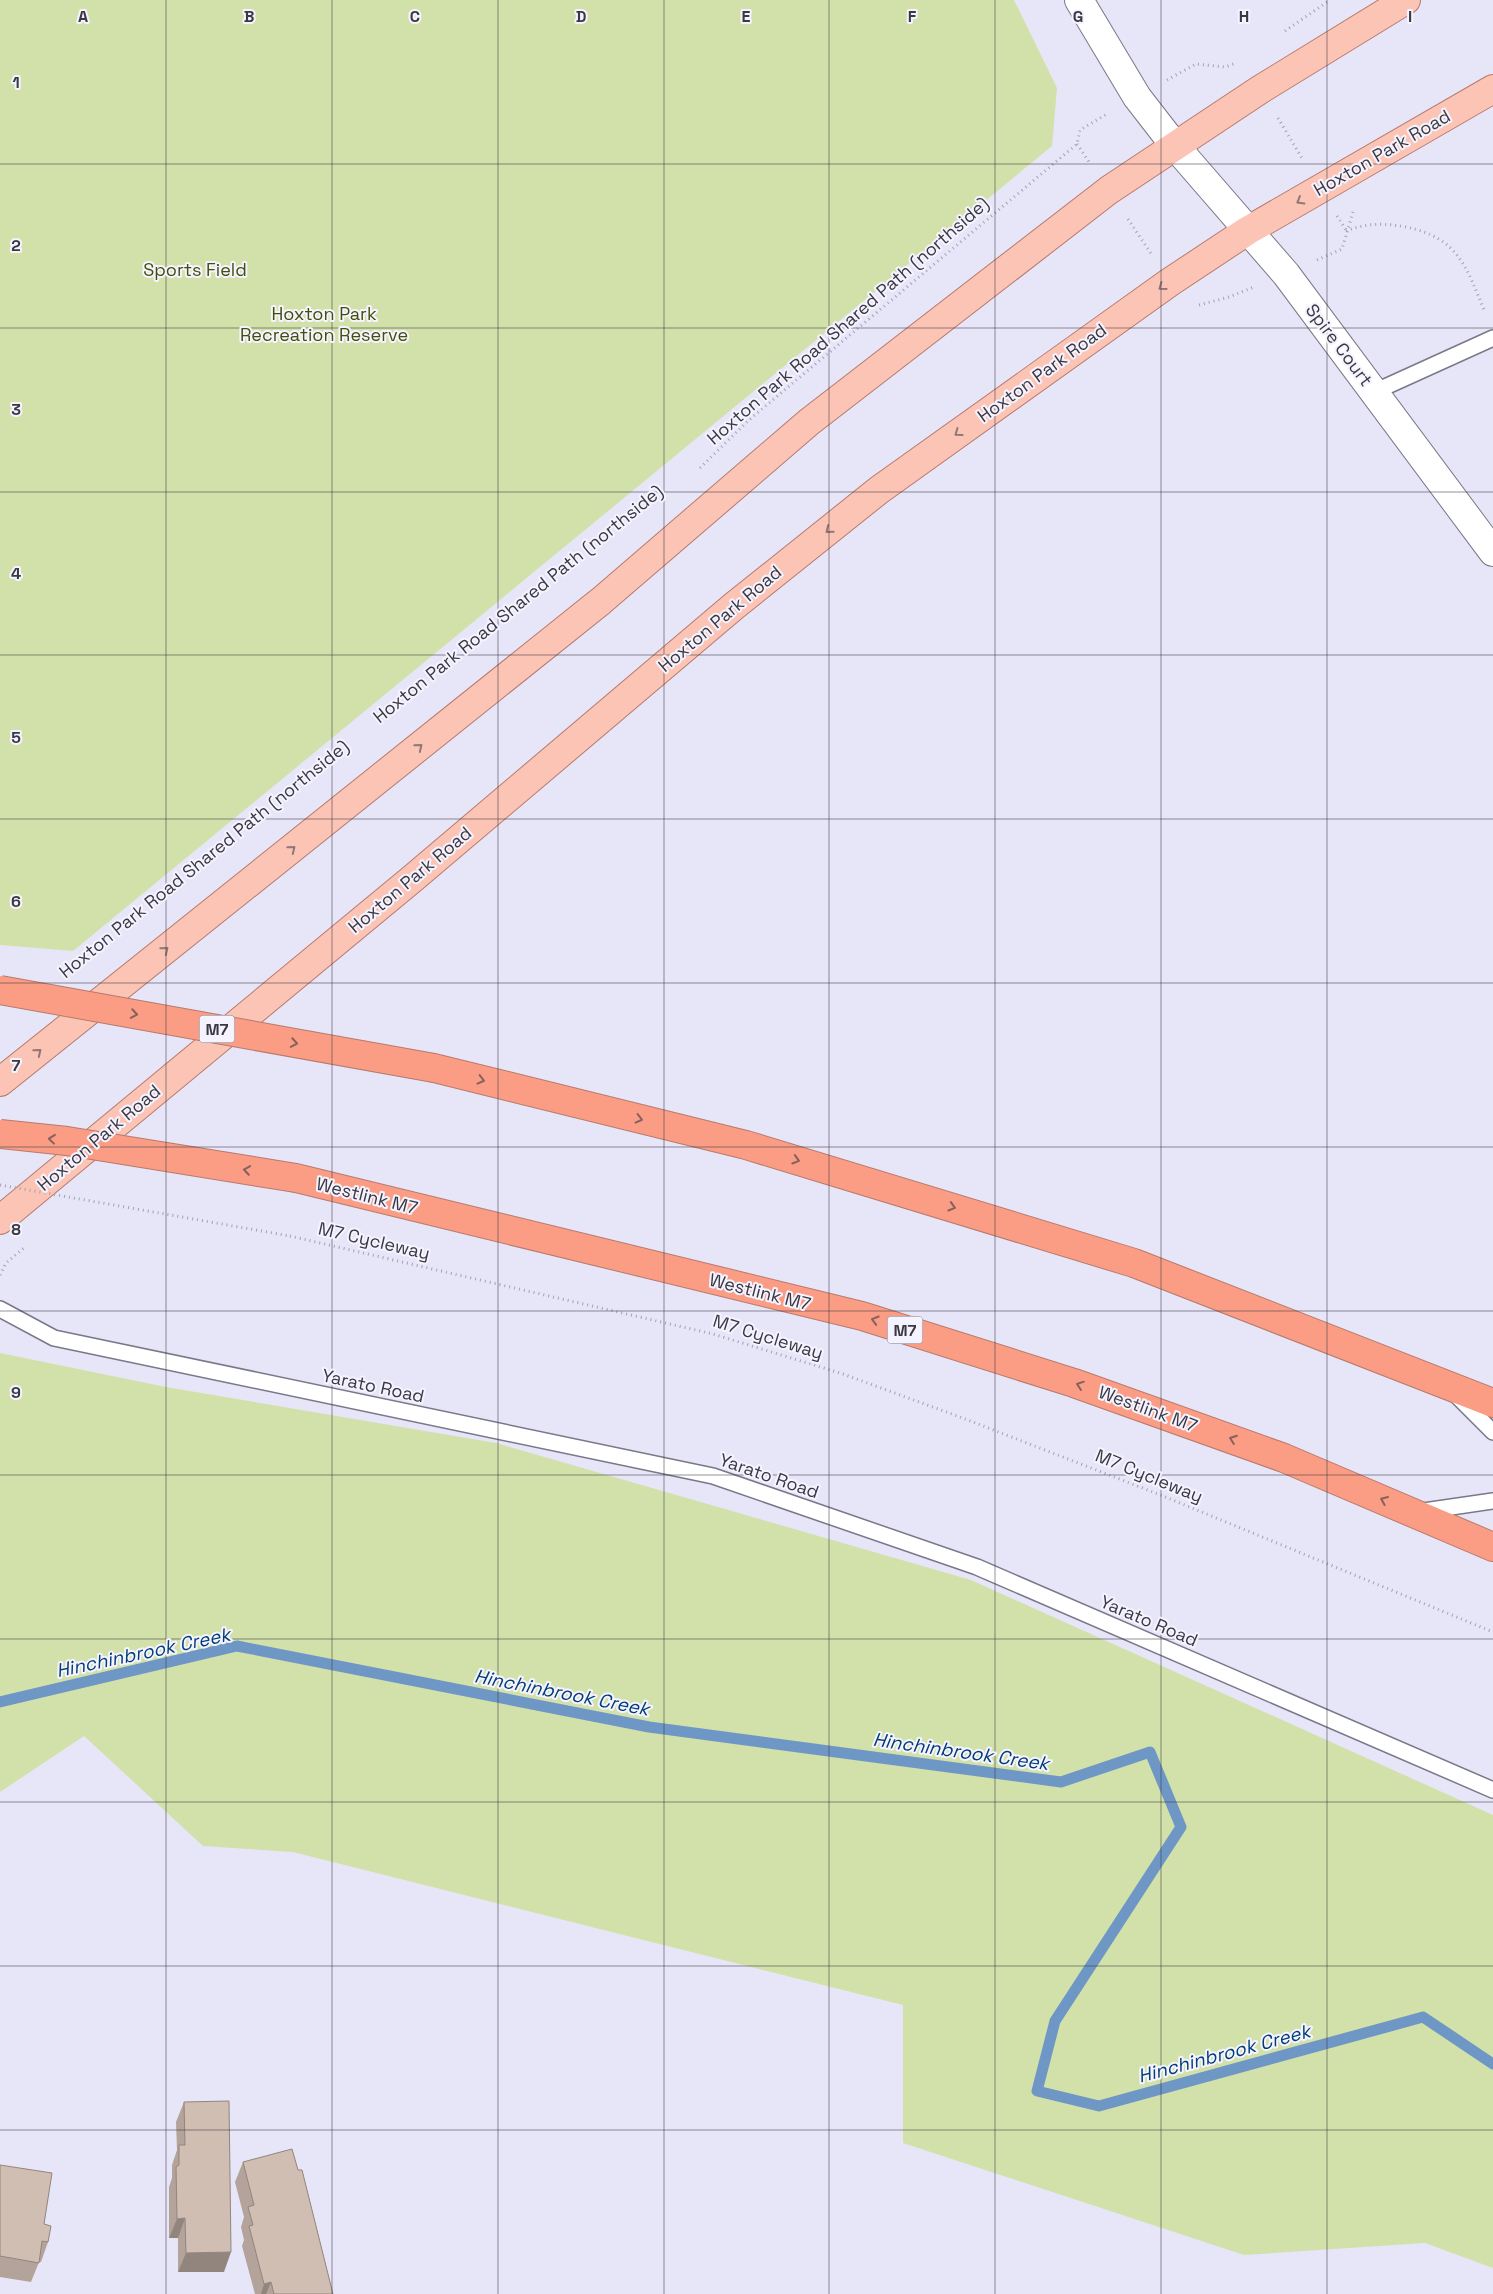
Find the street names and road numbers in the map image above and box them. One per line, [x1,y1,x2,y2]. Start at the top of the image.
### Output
street label: Hoxton Park Road [1309,104,1454,201]
street label: Hoxton Park Road Shared Path (northside) [702,192,994,450]
street label: Spire Court [1301,299,1378,391]
street label: Hoxton Park Road [973,318,1111,427]
street label: Hoxton Park Road Shared Path (northside) [368,479,667,728]
street label: Hoxton Park Road [653,560,786,677]
street label: Hoxton Park Road Shared Path (northside) [54,734,353,983]
street label: Hoxton Park Road [343,821,476,938]
road number: M7 [200,1016,234,1042]
street label: Hoxton Park Road [32,1079,165,1196]
street label: Westlink M7 [314,1172,420,1219]
street label: M7 Cycleway [316,1216,432,1265]
street label: Westlink M7 [707,1268,813,1315]
street label: M7 Cycleway [710,1309,826,1364]
road number: M7 [888,1316,922,1344]
street label: Yarato Road [320,1363,426,1408]
street label: Westlink M7 [1096,1380,1201,1437]
street label: M7 Cycleway [1092,1444,1206,1508]
street label: Yarato Road [716,1448,822,1503]
street label: Yarato Road [1097,1590,1202,1651]

